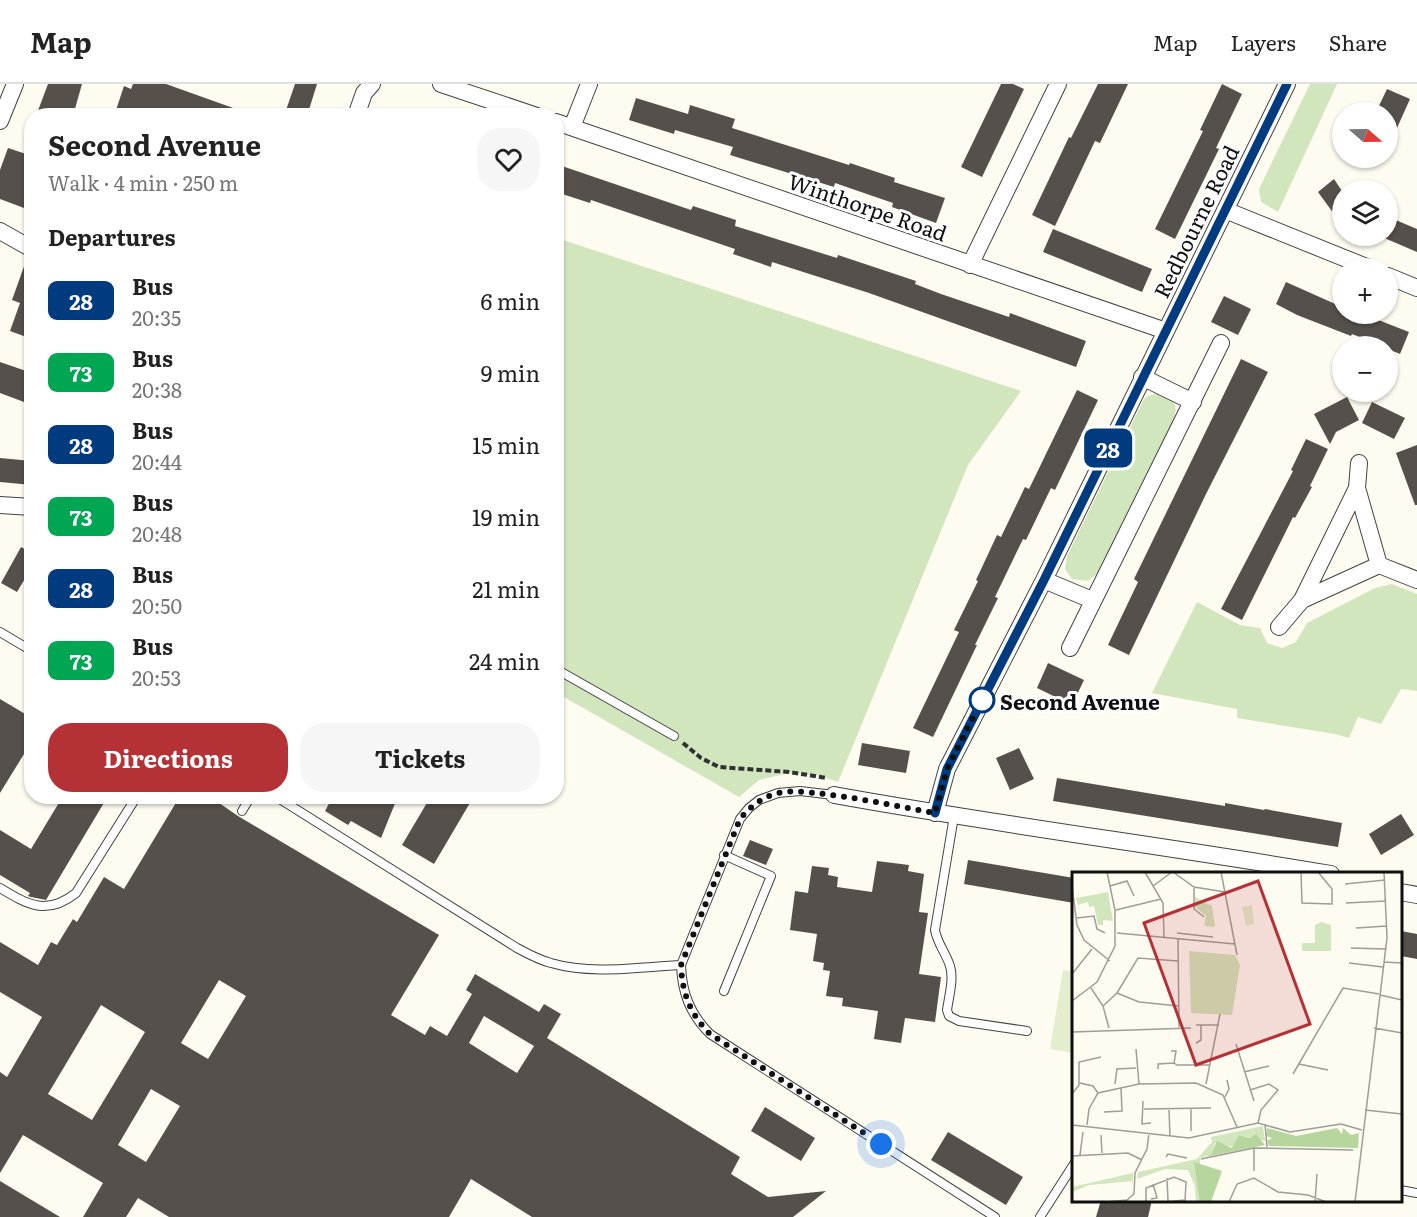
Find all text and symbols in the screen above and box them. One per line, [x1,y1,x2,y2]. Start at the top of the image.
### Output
text: Map [30,20,92,62]
text: Map [1153,26,1198,57]
text: Layers [1231,26,1296,57]
text: Share [1329,26,1387,57]
north arrow [1332,102,1398,168]
map controls [1332,102,1398,402]
text: Second Avenue [48,123,261,165]
button: heart [477,128,540,191]
street label: Redbourne Road [1145,139,1245,303]
street label: Winthorpe Road [784,164,952,248]
text: Walk · 4 min · 250 m [48,167,238,197]
button: layers [1332,180,1398,246]
text: Departures [48,220,175,253]
button: + [1332,258,1398,324]
text: Bus [132,269,173,302]
text: 6 min [481,284,540,317]
text: 28 [69,285,93,316]
text: 20:35 [132,302,181,332]
button: − [1332,336,1398,402]
text: Bus [132,341,173,374]
text: 9 min [481,356,540,389]
text: 73 [69,357,93,388]
text: 20:38 [132,374,182,404]
text: Bus [132,413,173,446]
text: 15 min [472,428,540,461]
line badge: 28 [1081,428,1135,468]
text: 28 [69,429,93,460]
text: 28 [1096,433,1120,464]
text: 20:44 [132,446,182,476]
text: Bus [132,485,173,518]
text: 19 min [472,500,540,533]
text: 73 [69,501,93,532]
text: 20:48 [132,518,182,548]
text: Bus [132,557,173,590]
text: 21 min [472,572,540,605]
text: 28 [69,573,93,604]
text: 20:50 [132,590,182,620]
text: Bus [132,629,173,662]
text: 24 min [469,644,540,677]
text: 73 [69,645,93,676]
text: 20:53 [132,662,181,692]
place label: Second Avenue [1000,685,1160,716]
marker: Second Avenue [969,687,995,713]
button: Directions [48,723,288,792]
button: Tickets [300,723,540,792]
inset map [1072,872,1402,1202]
your location [866,1129,896,1159]

